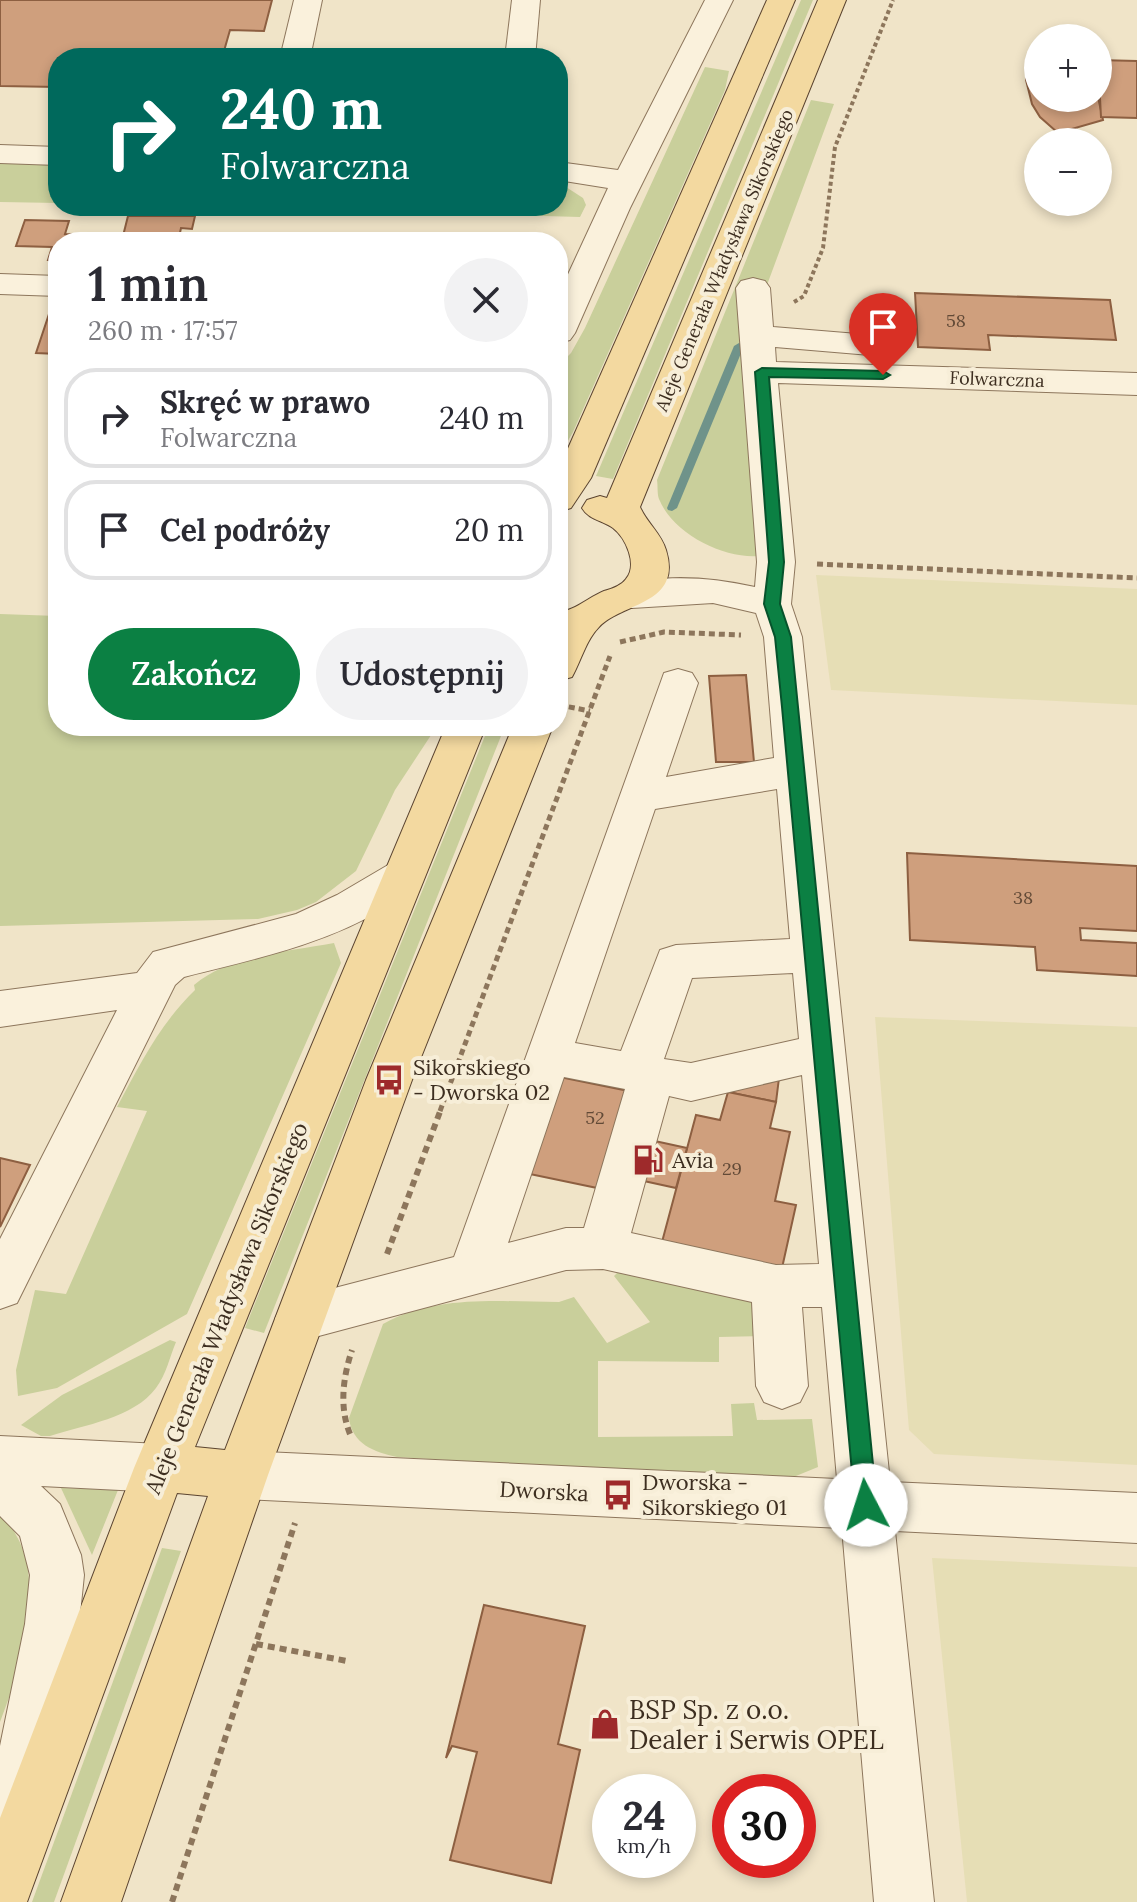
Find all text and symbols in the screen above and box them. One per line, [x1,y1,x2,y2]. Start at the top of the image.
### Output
map controls [1024,24,1112,216]
button: + [1024,24,1112,112]
text: 240 m [220,73,382,144]
icon: right [88,80,192,184]
street label: Aleje Generała Władysława Sikorskiego [649,105,798,416]
button: − [1024,128,1112,216]
text: Folwarczna [220,143,410,189]
text: 1 min [88,253,208,314]
button: close [444,258,528,342]
pin [849,293,917,375]
icon: arrive [861,305,905,349]
house number: 58 [946,309,966,332]
text: 260 m · 17:57 [88,314,238,347]
street label: Folwarczna [949,366,1045,392]
text: Skręć w prawo [160,383,370,421]
icon: right [92,396,136,440]
text: 240 m [439,399,524,437]
text: Folwarczna [160,421,297,454]
icon: arrive [92,508,136,552]
text: Cel podróży [160,511,330,549]
text: 20 m [455,511,524,549]
button: Zakończ [88,628,300,720]
button: Udostępnij [316,628,528,720]
house number: 38 [1013,886,1033,909]
place label: Sikorskiego - Dworska 02 [413,1053,550,1106]
bus stop icon: Sikorskiego - Dworska 02 [372,1063,406,1097]
house number: 52 [585,1106,605,1129]
street label: Aleje Generała Władysława Sikorskiego [138,1118,314,1499]
fuel station icon: Avia [631,1143,665,1177]
place label: Avia [671,1146,714,1174]
house number: 29 [722,1157,742,1180]
position arrow [824,1463,908,1547]
place label: Dworska - Sikorskiego 01 [642,1468,787,1521]
street label: Dworska [499,1475,589,1507]
bus stop icon: Dworska - Sikorskiego 01 [601,1478,635,1512]
place label: BSP Sp. z o.o. Dealer i Serwis OPEL [629,1693,884,1756]
shop icon: BSP Sp. z o.o. Dealer i Serwis OPEL [588,1707,622,1741]
speed limit sign: 30 [712,1774,816,1878]
text: 24 [622,1790,666,1841]
text: km/h [617,1833,671,1858]

